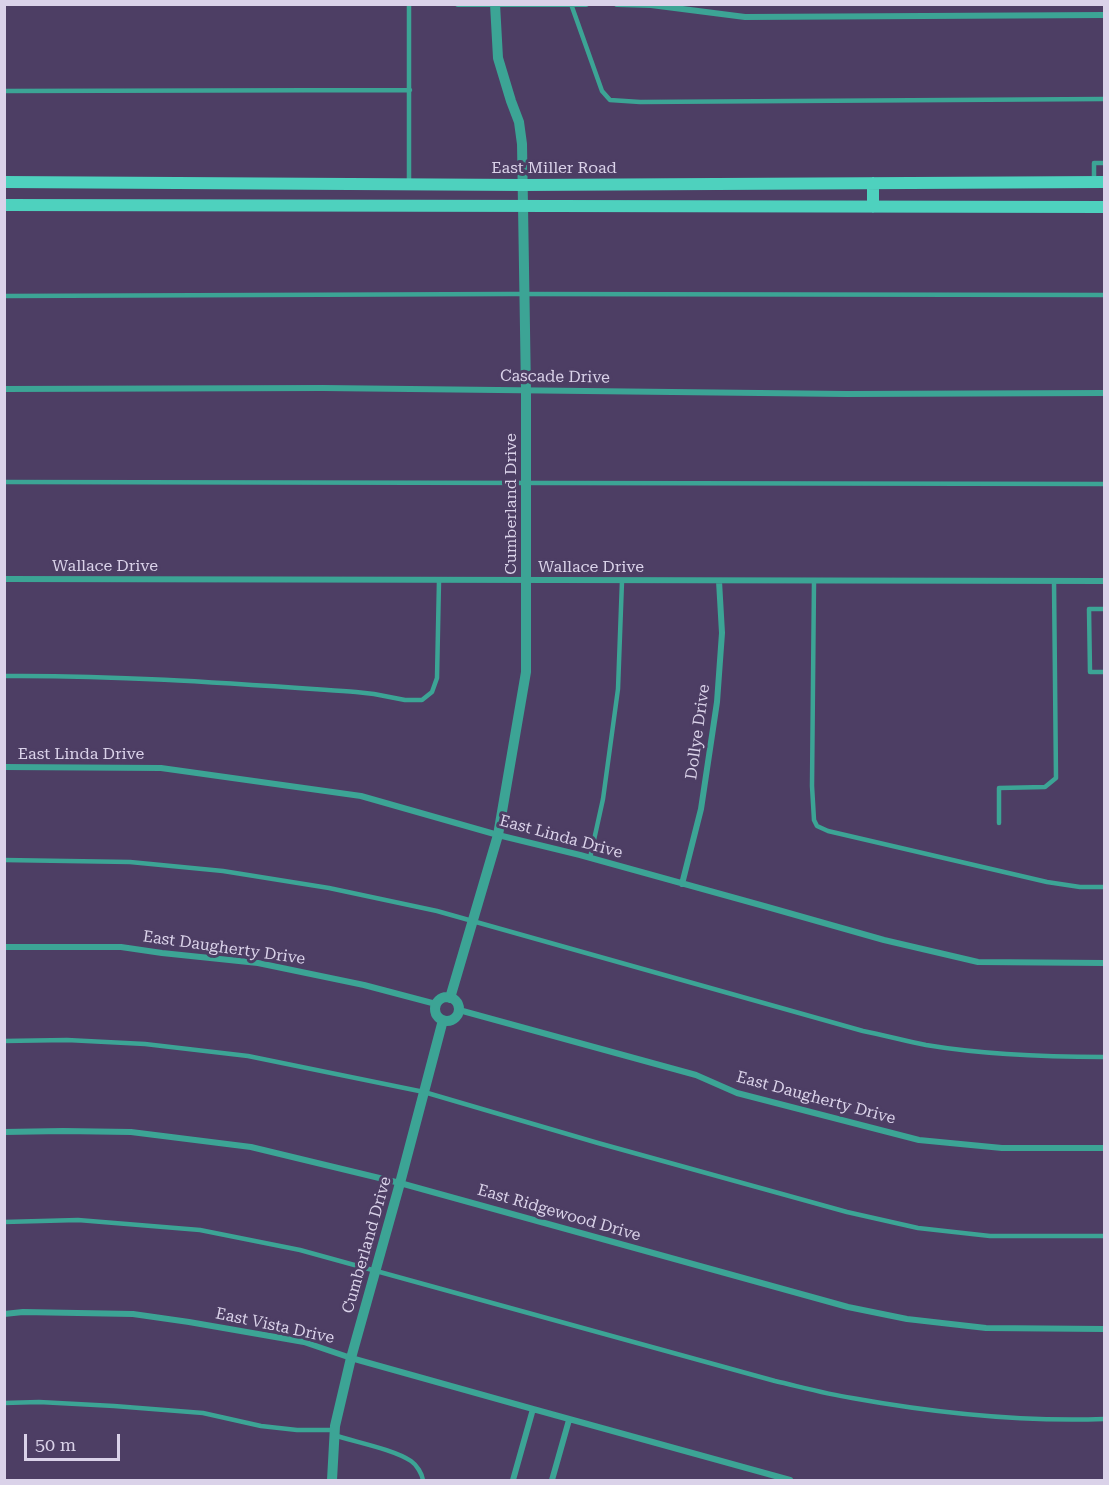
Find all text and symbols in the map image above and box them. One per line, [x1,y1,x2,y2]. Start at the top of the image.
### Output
street label: East Miller Road [491,158,617,178]
street label: Cascade Drive [500,366,610,388]
street label: Cumberland Drive [501,433,521,575]
street label: Wallace Drive [52,556,158,576]
street label: Wallace Drive [538,557,644,577]
street label: Dollye Drive [682,683,714,781]
street label: East Linda Drive [18,744,144,764]
street label: East Linda Drive [497,811,625,863]
street label: East Daugherty Drive [141,927,307,969]
street label: East Daugherty Drive [734,1068,898,1128]
street label: Cumberland Drive [338,1174,396,1316]
street label: East Ridgewood Drive [475,1180,643,1246]
street label: East Vista Drive [214,1304,336,1348]
scale bar [27,1422,123,1460]
text: 50 m [35,1434,76,1455]

